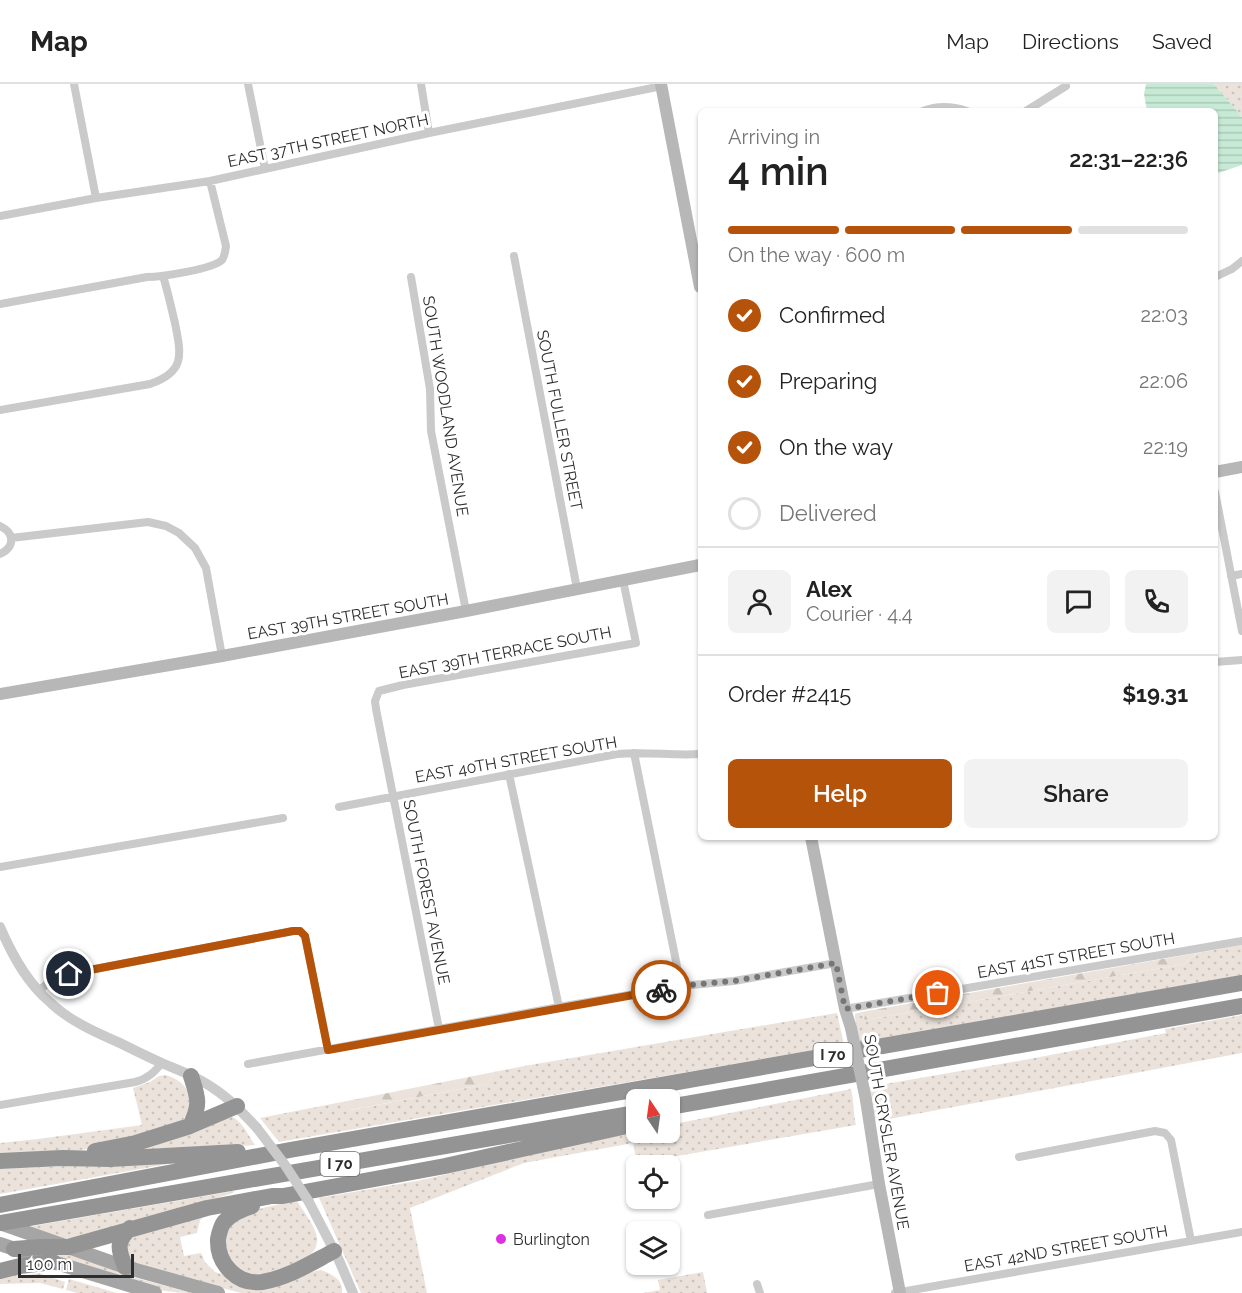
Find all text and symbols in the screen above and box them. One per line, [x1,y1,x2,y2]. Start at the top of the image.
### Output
text: Map [30,25,88,58]
text: Map [946,29,989,54]
text: Directions [1022,29,1119,54]
text: Saved [1152,29,1212,54]
street label: EAST 37TH STREET NORTH [226,110,430,171]
text: Arriving in [728,125,820,149]
text: 22:31–22:36 [1069,146,1188,172]
text: 4 min [728,148,829,194]
text: On the way · 600 m [728,243,905,267]
street label: SOUTH WOODLAND AVENUE [419,295,472,518]
icon: check [728,299,761,332]
text: Confirmed [779,302,886,328]
text: 22:03 [1140,303,1188,327]
street label: SOUTH FULLER STREET [533,328,586,512]
icon: check [728,365,761,398]
text: Preparing [779,368,877,394]
text: 22:06 [1139,369,1188,393]
icon: check [728,431,761,464]
text: On the way [779,434,893,460]
text: 22:19 [1143,435,1188,459]
text: Delivered [779,500,877,526]
button: person [728,570,791,633]
button: chat [1047,570,1110,633]
button: phone [1125,570,1188,633]
text: Alex [806,576,852,602]
street label: EAST 39TH STREET SOUTH [246,589,450,644]
text: Courier · 4.4 [806,602,913,626]
street label: EAST 39TH TERRACE SOUTH [397,623,613,682]
text: Order #2415 [728,681,851,707]
text: $19.31 [1122,681,1188,707]
street label: EAST 40TH STREET SOUTH [414,732,619,787]
button: Help [728,759,952,828]
button: Share [964,759,1188,828]
street label: SOUTH FOREST AVENUE [399,798,454,986]
street label: EAST 41ST STREET SOUTH [976,929,1176,982]
pin [43,948,94,999]
icon: home [52,957,85,990]
courier [631,960,691,1020]
pin [912,967,963,1018]
icon: bike [645,974,678,1007]
icon: bag [921,976,954,1009]
street label: SOUTH CRYSLER AVENUE [860,1033,913,1231]
road number: I 70 [814,1043,852,1067]
north arrow [626,1089,680,1143]
map controls [626,1089,680,1275]
road number: I 70 [320,1152,360,1176]
button: locate [626,1155,680,1209]
button: layers [626,1221,680,1275]
street label: EAST 42ND STREET SOUTH [963,1221,1169,1276]
place label: Burlington [513,1230,590,1249]
marker: Burlington [494,1232,508,1246]
scale bar [18,1251,134,1278]
text: 100 m [27,1255,72,1274]

